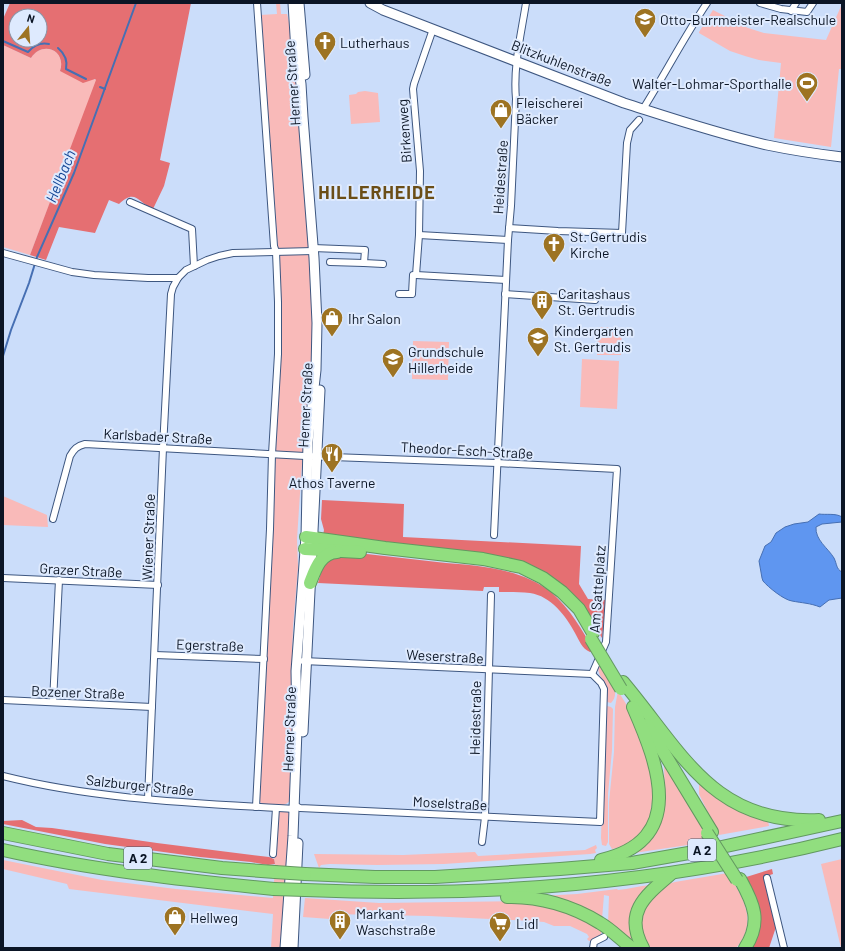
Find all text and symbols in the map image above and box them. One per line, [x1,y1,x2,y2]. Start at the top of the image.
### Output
school or university icon: Otto-Burrmeister-Realschule [632,6,658,39]
north arrow [8,8,48,48]
text: N [26,11,36,25]
place label: Otto-Burrmeister-Realschule [660,11,836,28]
church icon: Lutherhaus [312,29,338,62]
place label: Lutherhaus [340,34,410,51]
street label: Blitzkuhlenstraße [509,36,615,90]
street label: Herner Straße [281,40,303,126]
sports icon: Walter-Lohmar-Sporthalle [794,70,820,103]
place label: Walter-Lohmar-Sporthalle [632,75,792,92]
place label: Fleischerei Bäcker [516,94,583,127]
shop icon: Fleischerei Bäcker [488,97,514,130]
street label: Birkenweg [393,99,415,163]
street label: Heidestraße [489,139,511,215]
water label: Hellbach [41,147,79,205]
district label: HILLERHEIDE [318,181,436,203]
place label: St. Gertrudis Kirche [570,228,647,261]
church icon: St. Gertrudis Kirche [541,231,567,264]
place label: Caritashaus St. Gertrudis [558,285,635,318]
building icon: Caritashaus St. Gertrudis [529,288,555,321]
shop icon: Ihr Salon [319,305,345,338]
place label: Ihr Salon [348,310,401,327]
place label: Kindergarten St. Gertrudis [554,322,633,355]
school or university icon: Kindergarten St. Gertrudis [525,325,551,358]
place label: Grundschule Hillerheide [408,343,484,376]
school or university icon: Grundschule Hillerheide [380,346,406,379]
street label: Herner Straße [294,362,316,448]
street label: Karlsbader Straße [103,425,213,447]
street label: Theodor-Esch-Straße [400,438,534,462]
restaurant icon: Athos Taverne [319,441,345,474]
place label: Athos Taverne [289,474,375,491]
street label: Wiener Straße [138,493,158,581]
street label: Am Sattelplatz [585,544,609,634]
street label: Grazer Straße [39,559,123,581]
street label: Egerstraße [176,635,244,655]
street label: Weserstraße [406,645,484,667]
street label: Heidestraße [466,681,484,755]
street label: Bozener Straße [31,682,125,702]
street label: Herner Straße [279,686,299,772]
street label: Salzburger Straße [85,771,195,799]
street label: Moselstraße [412,793,488,813]
road number: A 2 [688,839,716,861]
road number: A 2 [124,847,152,869]
shop icon: Hellweg [162,904,188,937]
place label: Markant Waschstraße [356,905,436,938]
building icon: Markant Waschstraße [327,908,353,941]
place label: Hellweg [190,909,238,926]
supermarket icon: Lidl [487,910,513,943]
place label: Lidl [516,915,538,932]

